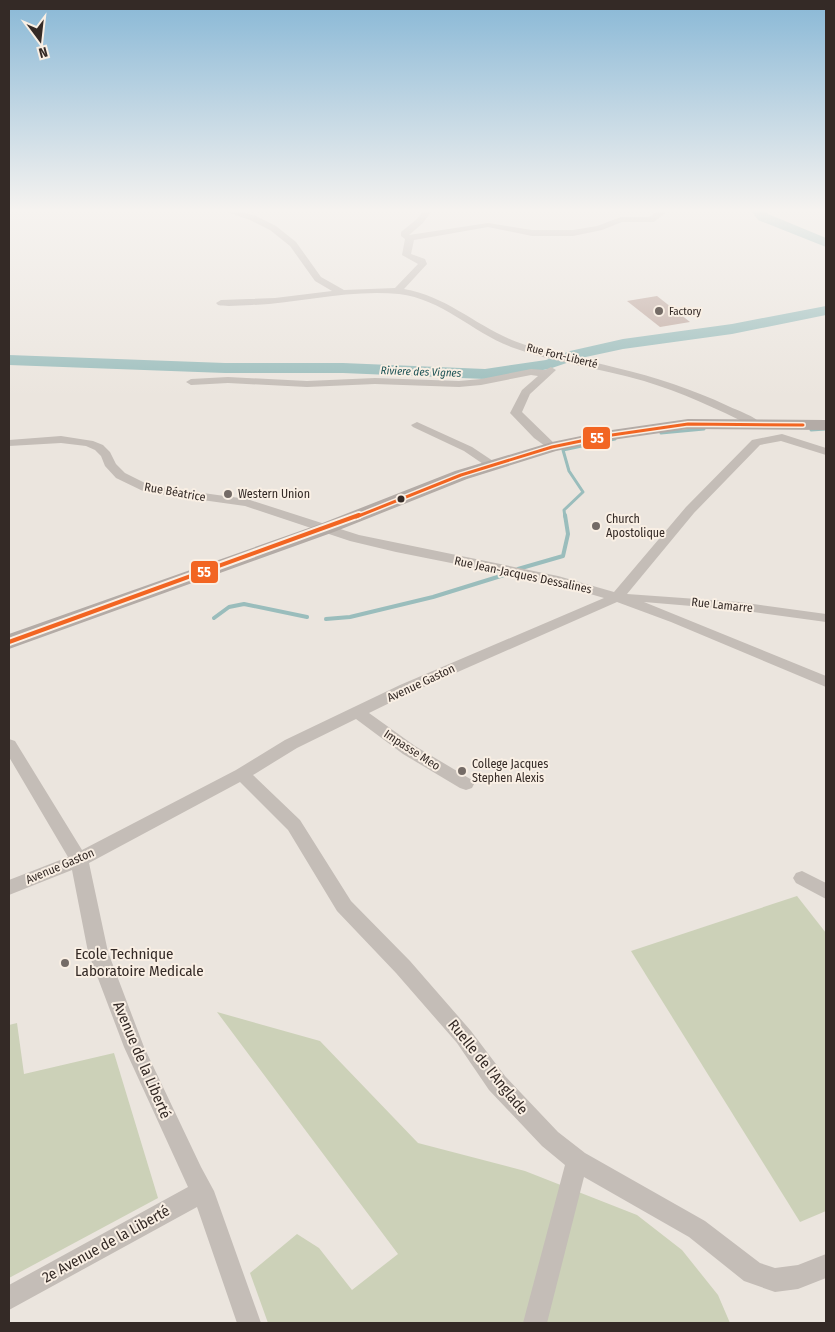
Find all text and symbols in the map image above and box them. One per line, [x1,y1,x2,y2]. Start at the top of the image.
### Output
north arrow [15,15,65,65]
text: N [37,43,49,61]
marker: Factory [653,305,665,317]
place label: Factory [669,305,701,318]
street label: Rue Fort-Liberté [525,341,599,371]
water label: Riviere des Vignes [380,364,462,380]
line badge: 55 [582,426,611,450]
text: 55 [590,430,604,447]
street label: Rue Béatrice [143,480,207,504]
place label: Western Union [238,487,310,501]
marker: Western Union [222,488,234,500]
unlabelled marker [396,494,406,504]
place label: Church Apostolique [606,512,665,540]
marker: Church Apostolique [590,520,602,532]
street label: Rue Jean-Jacques Dessalines [453,554,593,596]
line badge: 55 [190,560,219,584]
text: 55 [197,564,211,581]
street label: Rue Lamarre [691,595,754,615]
street label: Avenue Gaston [385,661,457,705]
street label: Impasse Meo [381,727,443,773]
place label: College Jacques Stephen Alexis [472,757,548,785]
marker: College Jacques Stephen Alexis [456,765,468,777]
street label: Avenue Gaston [24,845,96,887]
place label: Ecole Technique Laboratoire Medicale [75,945,204,980]
marker: Ecole Technique Laboratoire Medicale [59,957,71,969]
street label: Avenue de la Liberté [109,999,175,1121]
street label: Ruelle de l'Anglade [444,1016,532,1118]
street label: 2e Avenue de la Liberté [39,1202,173,1286]

